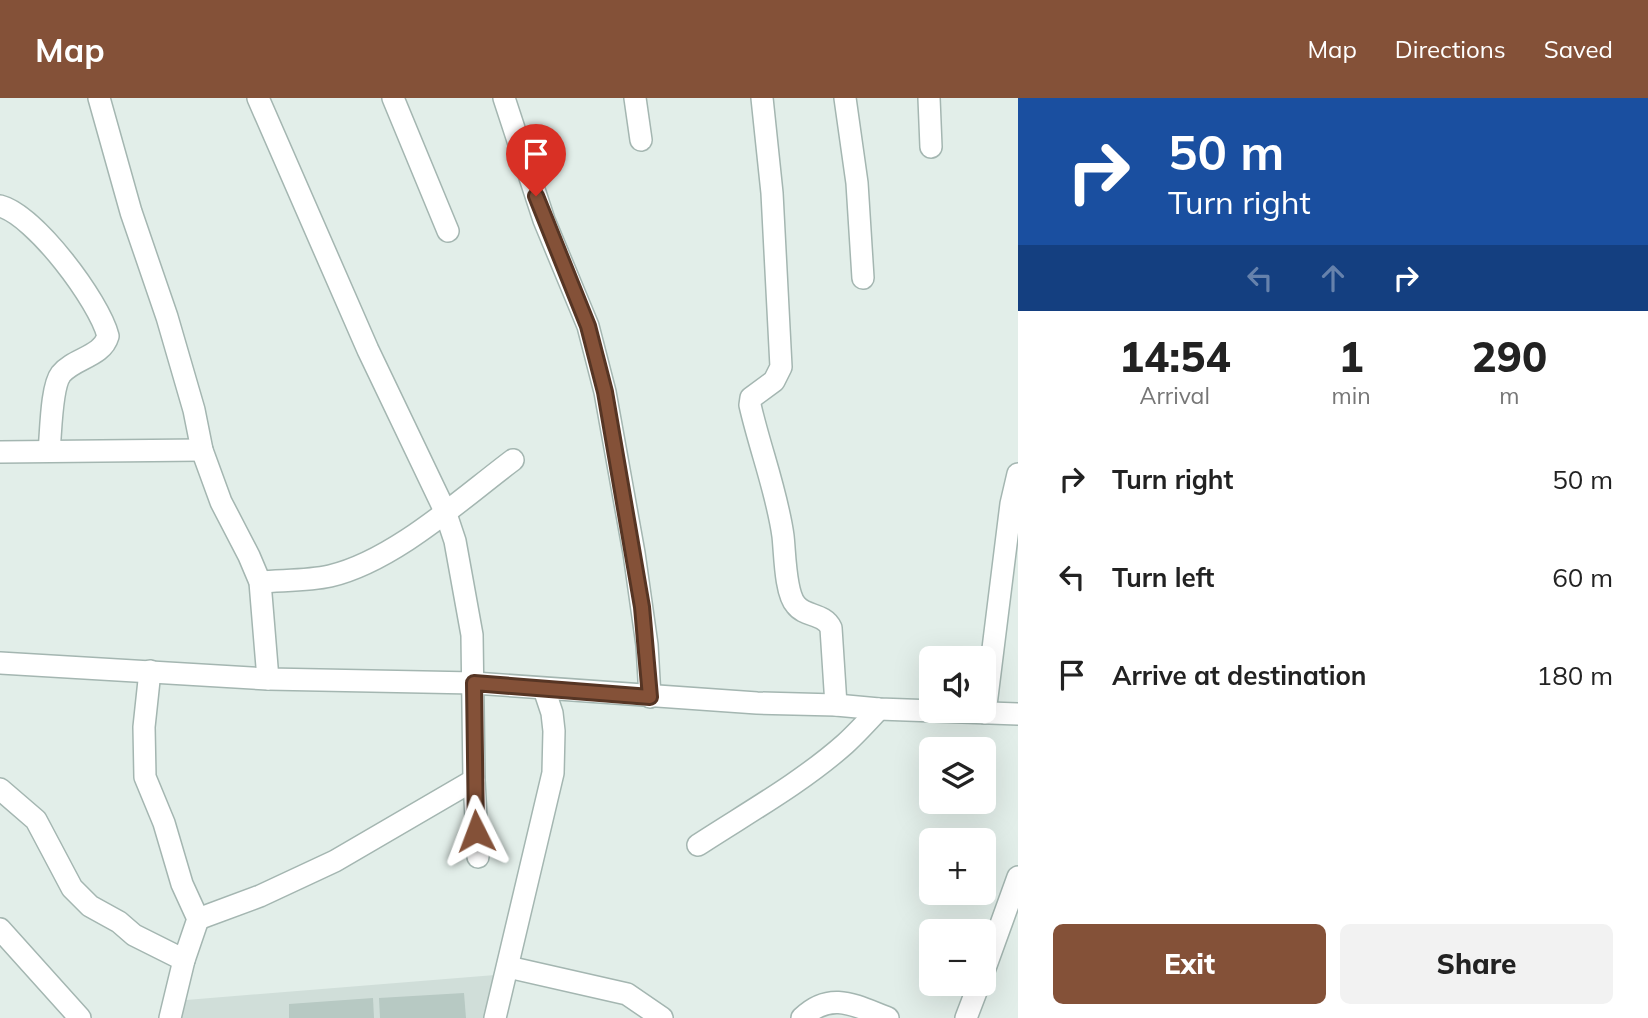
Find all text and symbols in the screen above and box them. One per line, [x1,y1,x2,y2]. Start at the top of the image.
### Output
text: Map [35,29,105,70]
text: Map [1307,34,1357,64]
text: Directions [1395,34,1506,64]
text: Saved [1544,34,1613,64]
text: 50 m [1168,121,1284,182]
pin [506,124,566,196]
icon: right [1053,126,1144,217]
icon: arrive [517,135,555,173]
text: Turn right [1168,182,1311,222]
icon: left [1241,259,1279,297]
icon: ahead [1314,259,1352,297]
icon: right [1387,259,1425,297]
text: 14:54 [1119,330,1231,383]
text: 1 [1338,330,1364,383]
text: 290 [1472,330,1547,383]
text: Arrival [1140,381,1210,410]
text: min [1331,381,1371,410]
text: m [1499,381,1519,410]
icon: right [1053,460,1091,498]
text: Turn right [1112,463,1233,496]
text: 50 m [1552,463,1613,496]
icon: left [1053,558,1091,596]
text: Turn left [1112,561,1214,594]
text: 60 m [1552,561,1613,594]
map controls [919,646,996,996]
button: sound [919,646,996,723]
icon: arrive [1053,656,1091,694]
text: Arrive at destination [1112,659,1367,692]
text: 180 m [1537,659,1613,692]
button: layers [919,737,996,814]
position arrow [439,794,513,868]
button: + [919,828,996,905]
button: − [919,919,996,996]
button: Exit [1053,924,1326,1004]
button: Share [1340,924,1613,1004]

